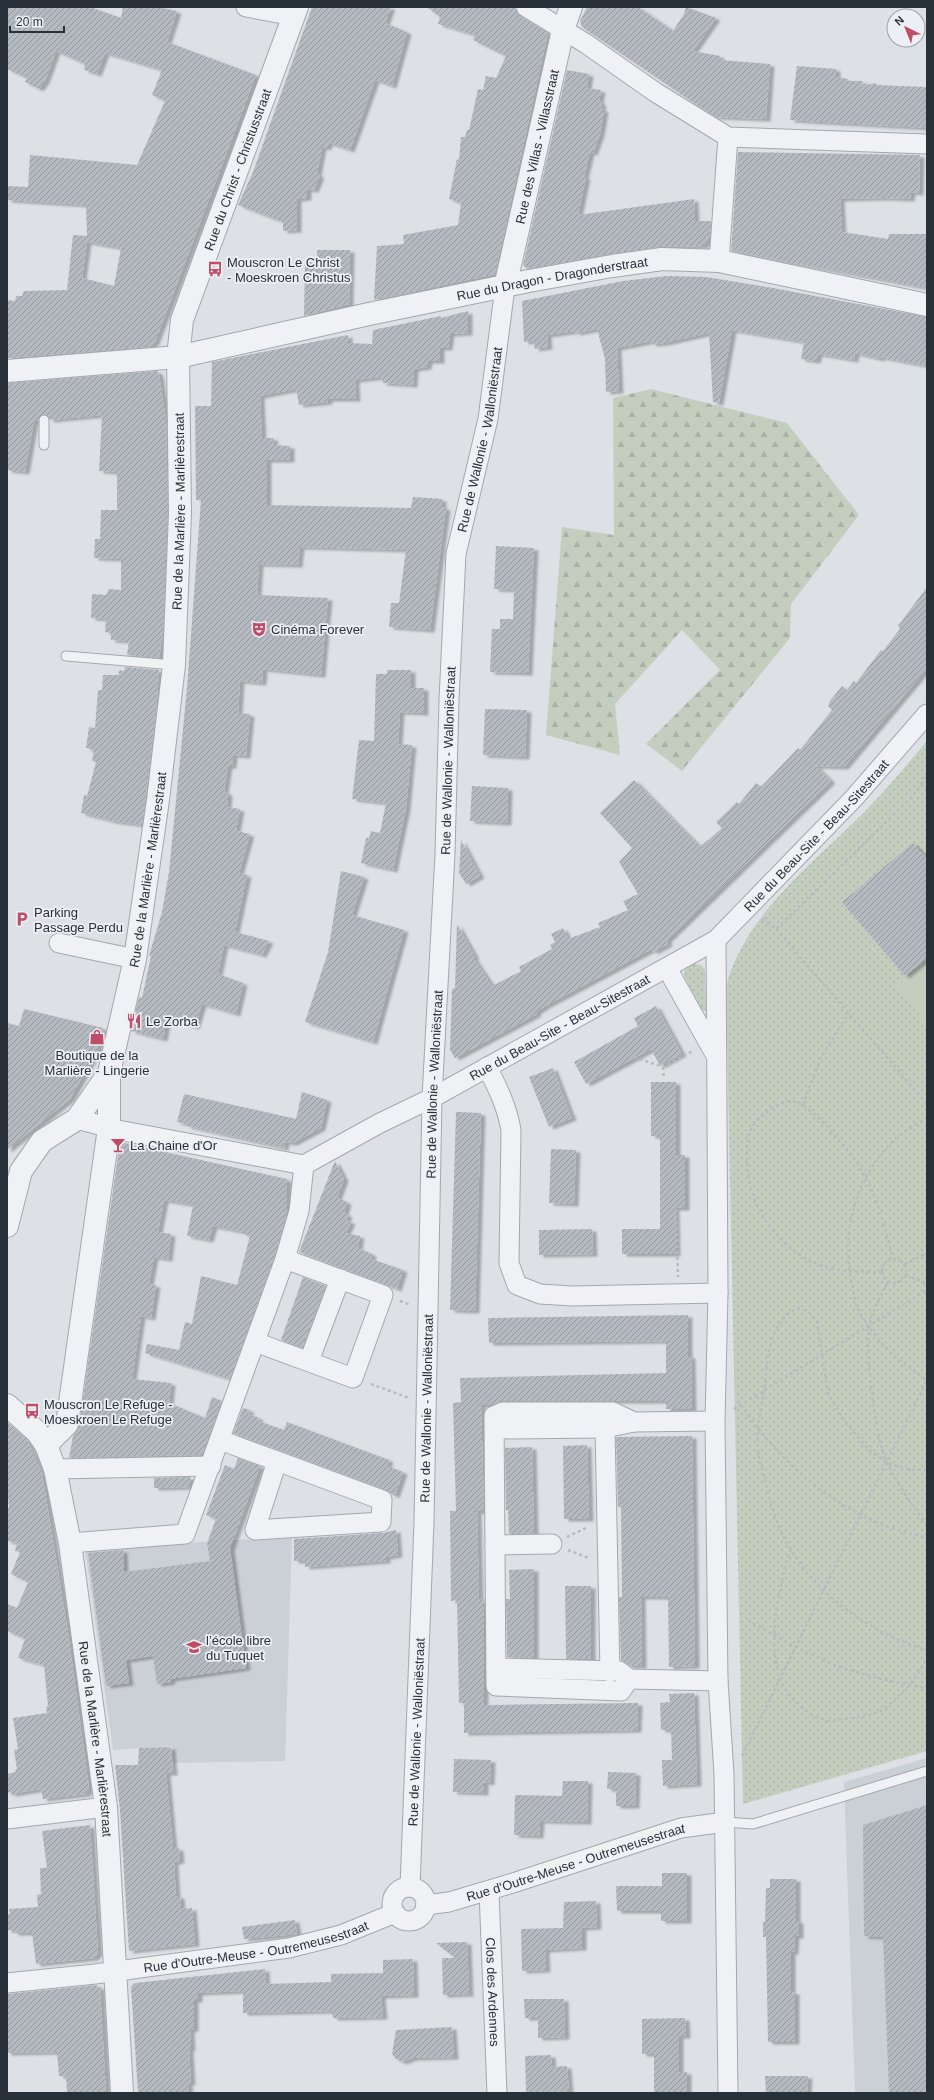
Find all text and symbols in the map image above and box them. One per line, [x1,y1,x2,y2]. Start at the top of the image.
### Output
scale bar [10,8,64,34]
north arrow [886,8,926,48]
text: N [892,14,906,28]
text: 20 m [16,15,43,29]
street label: Rue des Villas - Villasstraat [512,67,561,225]
street label: Rue du Christ - Christusstraat [201,86,274,253]
street label: Rue du Dragon - Dragonderstraat [455,254,649,303]
place label: Mouscron Le Christ - Moeskroen Christus [227,255,351,285]
bus stop icon: Mouscron Le Christ - Moeskroen Christus [206,260,224,278]
street label: Rue de Wallonie - Walloniëstraat [454,346,505,534]
street label: Rue de la Marlière - Marlièrestraat [169,412,188,610]
theatre icon: Cinéma Forever [250,620,268,638]
place label: Cinéma Forever [271,622,365,637]
street label: Rue de Wallonie - Walloniëstraat [437,666,458,855]
street label: Rue du Beau-Site - Beau-Sitestraat [740,756,892,915]
street label: Rue de la Marlière - Marlièrestraat [126,771,169,969]
place label: Parking Passage Perdu [34,905,123,935]
parking icon: Parking Passage Perdu [13,910,31,928]
street label: Rue du Beau-Site - Beau-Sitestraat [467,971,652,1083]
street label: Rue de Wallonie - Walloniëstraat [423,989,445,1179]
restaurant icon: Le Zorba [125,1012,143,1030]
place label: Le Zorba [146,1014,199,1029]
shop icon: Boutique de la Marlière - Lingerie [88,1028,106,1046]
place label: Boutique de la Marlière - Lingerie [45,1048,149,1078]
bar icon: La Chaine d'Or [109,1136,127,1154]
place label: La Chaine d'Or [130,1138,218,1153]
street label: Rue de Wallonie - Walloniëstraat [417,1314,435,1503]
place label: Mouscron Le Refuge - Moeskroen Le Refuge [44,1397,173,1427]
bus stop icon: Mouscron Le Refuge - Moeskroen Le Refuge [23,1402,41,1420]
place label: l’école libre du Tuquet [206,1633,271,1663]
street label: Rue de Wallonie - Walloniëstraat [405,1637,427,1827]
school or university icon: l’école libre du Tuquet [185,1638,203,1656]
street label: Rue de la Marlière - Marlièrestraat [76,1640,115,1838]
street label: Rue d'Outre-Meuse - Outremeusestraat [464,1820,686,1904]
street label: Rue d'Outre-Meuse - Outremeusestraat [143,1917,371,1975]
street label: Clos des Ardennes [483,1937,503,2047]

